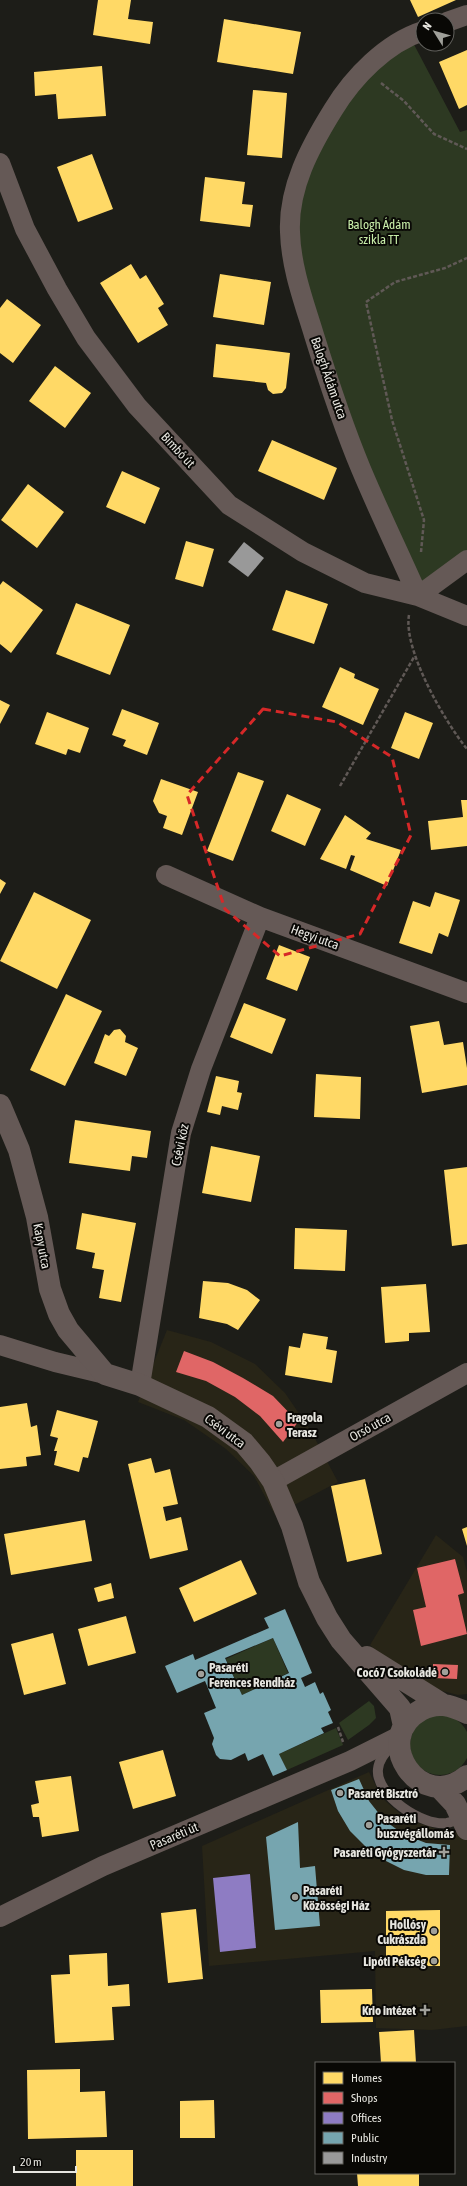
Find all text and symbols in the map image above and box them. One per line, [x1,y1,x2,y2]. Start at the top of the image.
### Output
north arrow [415,12,455,52]
text: N [420,20,434,32]
park label: Balogh Ádám szikla TT [347,217,411,247]
street label: Balogh Ádám utca [308,335,350,421]
street label: Bimbó út [158,429,198,471]
street label: Hegyi utca [289,921,341,953]
street label: Csévi köz [168,1122,192,1167]
street label: Kapy utca [30,1222,54,1270]
place label: Fragola Terasz [287,1410,323,1440]
street label: Orsó utca [347,1410,393,1444]
street label: Csévi utca [202,1411,248,1451]
marker: Fragola Terasz [274,1419,284,1429]
place label: Pasaréti Ferences Rendház [209,1660,295,1690]
place label: Cocó7 Csokoládé [357,1665,437,1680]
marker: Cocó7 Csokoládé [440,1667,450,1677]
marker: Pasaréti Ferences Rendház [196,1669,206,1679]
place label: Pasarét Bisztró [348,1786,418,1801]
marker: Pasarét Bisztró [335,1788,345,1798]
place label: Pasaréti buszvégállomás [377,1811,454,1841]
street label: Pasaréti út [148,1819,201,1853]
marker: Pasaréti buszvégállomás [364,1820,374,1830]
place label: Pasaréti Gyógyszertár [333,1845,437,1860]
marker: Pasaréti Gyógyszertár [439,1847,449,1857]
place label: Pasaréti Közösségi Ház [303,1883,370,1913]
marker: Pasaréti Közösségi Ház [290,1892,300,1902]
place label: Hollósy Cukrászda [377,1917,427,1947]
marker: Hollósy Cukrászda [429,1926,439,1936]
place label: Lipóti Pékség [363,1954,426,1969]
marker: Lipóti Pékség [429,1956,439,1966]
place label: Krio intézet [362,2003,416,2018]
marker: Krio intézet [419,2004,431,2016]
legend [315,2062,455,2174]
text: Homes [351,2071,382,2085]
text: Shops [351,2091,377,2105]
text: Offices [351,2111,381,2125]
text: Public [351,2131,379,2145]
scale bar [14,2148,76,2174]
text: Industry [351,2151,388,2165]
text: 20 m [20,2155,42,2169]

